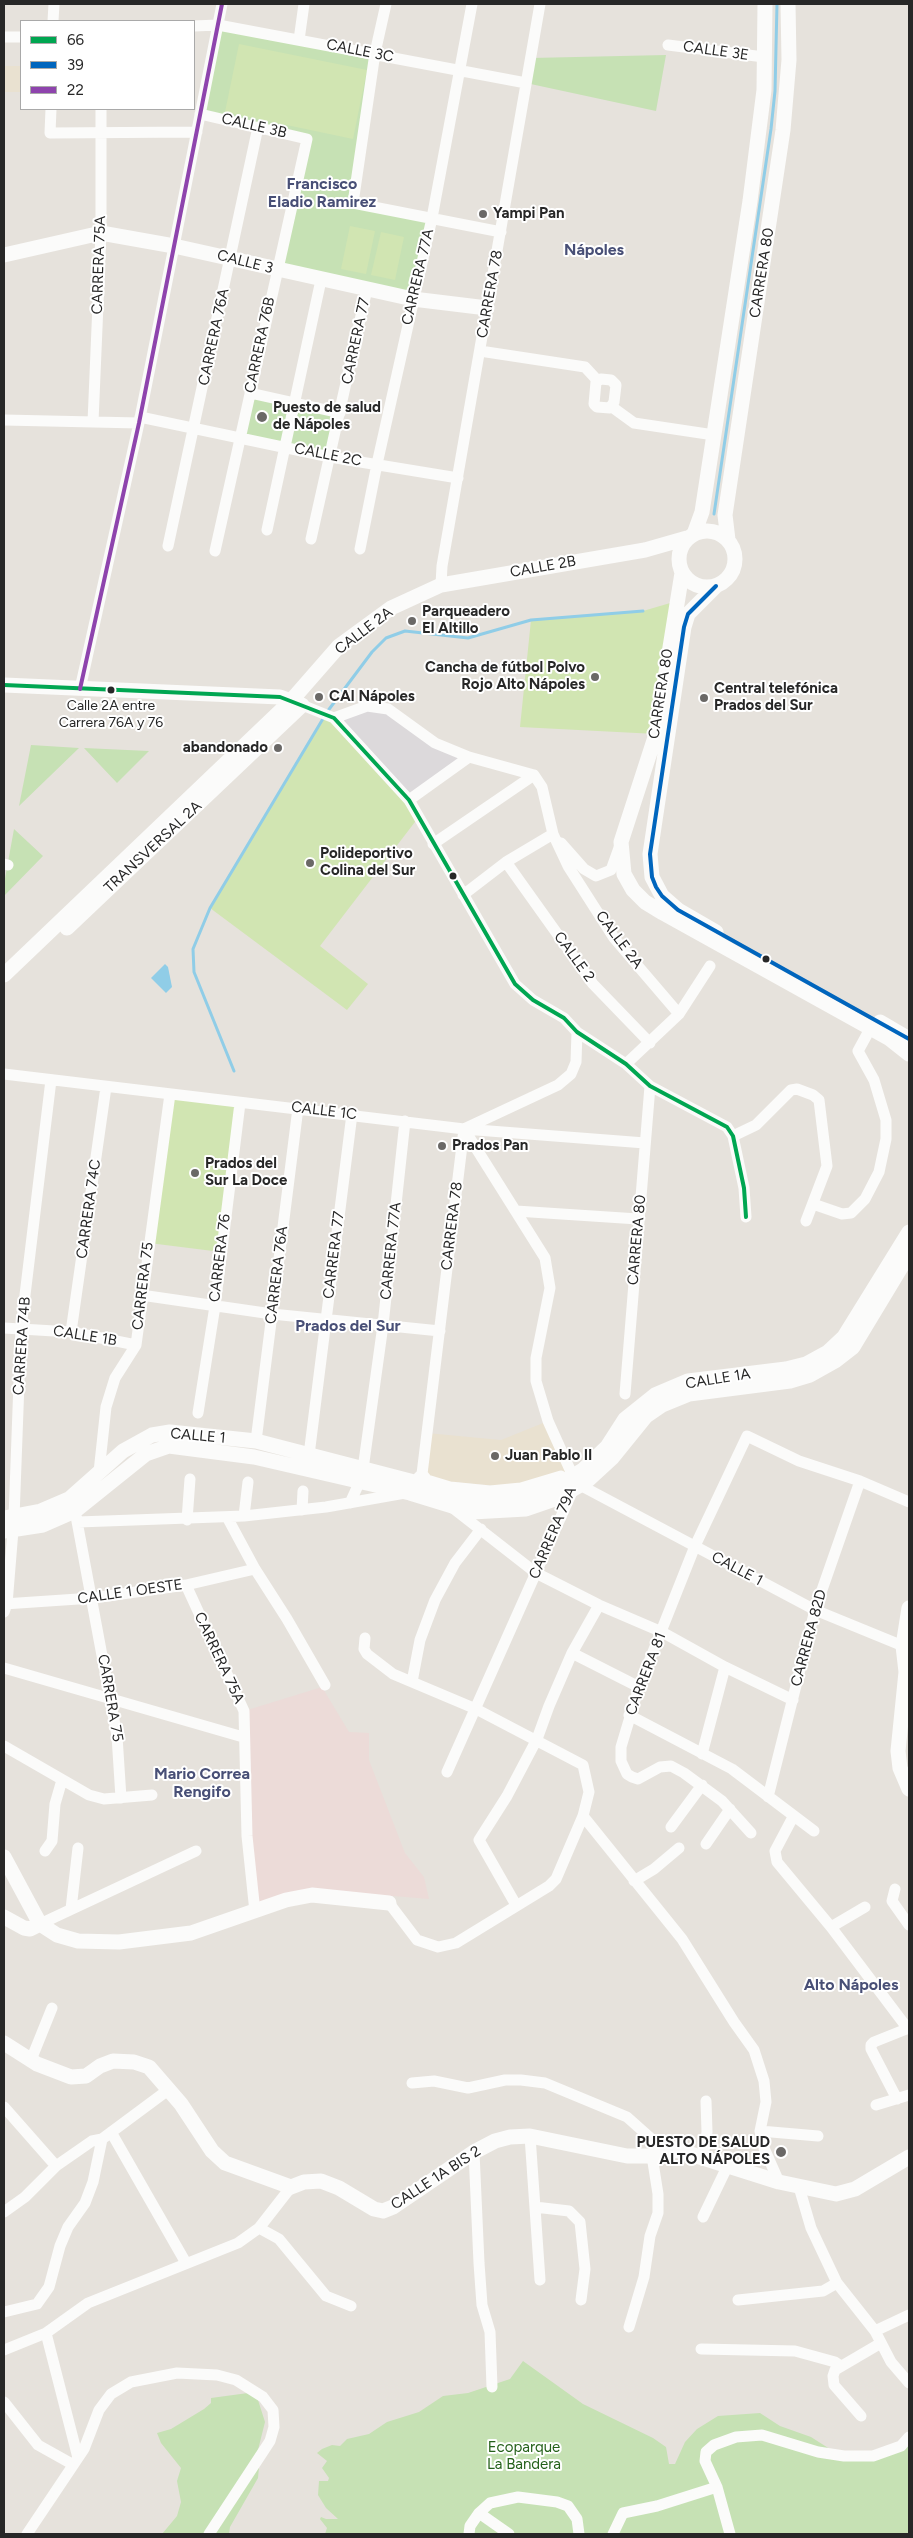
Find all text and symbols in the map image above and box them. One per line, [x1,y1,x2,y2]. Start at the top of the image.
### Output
legend [20,20,195,110]
text: 66 [67,31,84,49]
street label: CALLE 3C [325,36,395,66]
street label: CALLE 3E [682,37,750,65]
text: 39 [67,56,84,74]
text: 22 [67,81,84,99]
street label: CALLE 3B [220,110,288,142]
district label: Francisco Eladio Ramirez [268,174,376,212]
place label: Yampi Pan [493,205,564,223]
marker: Yampi Pan [477,208,489,220]
street label: CARRERA 75A [88,215,110,315]
street label: CARRERA 77A [398,227,438,327]
street label: CARRERA 80 [746,227,778,319]
district label: Nápoles [564,240,624,260]
street label: CALLE 3 [215,246,275,278]
street label: CARRERA 78 [473,249,507,339]
street label: CARRERA 76A [195,287,233,387]
street label: CARRERA 76B [241,295,279,395]
street label: CARRERA 77 [338,296,374,386]
place label: Puesto de salud de Nápoles [273,399,381,434]
marker: Puesto de salud de Nápoles [255,410,269,424]
street label: CALLE 2C [293,440,363,470]
street label: CALLE 2B [509,552,577,582]
street label: CALLE 2A [332,603,396,659]
place label: Parqueadero El Altillo [422,603,510,638]
marker: Parqueadero El Altillo [406,615,418,627]
street label: CARRERA 80 [645,648,677,740]
place label: Cancha de fútbol Polvo Rojo Alto Nápoles [425,659,585,694]
marker: Cancha de fútbol Polvo Rojo Alto Nápoles [589,671,601,683]
place label: Central telefónica Prados del Sur [714,680,838,715]
marker: Calle 2A entre Carrera 76A y 76 [106,685,116,695]
place label: CAI Nápoles [329,688,415,706]
marker: CAI Nápoles [313,691,325,703]
marker: Central telefónica Prados del Sur [698,692,710,704]
place label: Calle 2A entre Carrera 76A y 76 [59,698,163,730]
place label: abandonado [183,739,268,757]
marker: abandonado [272,742,284,754]
street label: TRANSVERSAL 2A [101,797,205,897]
place label: Polideportivo Colina del Sur [320,845,415,880]
marker: Polideportivo Colina del Sur [304,857,316,869]
unlabelled marker [448,871,458,881]
street label: CALLE 2A [591,908,647,972]
street label: CALLE 2 [550,928,598,986]
unlabelled marker [761,954,771,964]
street label: CALLE 1C [290,1098,358,1124]
place label: Prados Pan [452,1137,528,1155]
marker: Prados Pan [436,1140,448,1152]
place label: Prados del Sur La Doce [205,1155,287,1190]
street label: CARRERA 74C [73,1158,105,1260]
marker: Prados del Sur La Doce [189,1167,201,1179]
street label: CARRERA 78 [438,1181,466,1271]
street label: CARRERA 80 [624,1194,650,1286]
street label: CARRERA 77A [377,1201,405,1301]
street label: CARRERA 77 [320,1210,348,1300]
street label: CARRERA 76 [206,1213,234,1303]
street label: CARRERA 76A [262,1225,292,1325]
street label: CARRERA 75 [129,1241,157,1331]
street label: CARRERA 74B [10,1296,34,1396]
district label: Prados del Sur [295,1316,401,1336]
street label: CALLE 1B [52,1322,118,1350]
street label: CALLE 1A [684,1365,752,1393]
street label: CALLE 1 [170,1425,226,1447]
place label: Juan Pablo II [505,1447,592,1465]
marker: Juan Pablo II [489,1450,501,1462]
street label: CARRERA 79A [525,1484,581,1582]
street label: CALLE 1 [708,1548,766,1590]
street label: CALLE 1 OESTE [76,1576,184,1608]
street label: CARRERA 82D [787,1587,831,1689]
street label: CARRERA 75A [190,1609,248,1707]
street label: CARRERA 81 [622,1630,670,1718]
street label: CARRERA 75 [93,1653,127,1743]
district label: Mario Correa Rengifo [154,1764,250,1802]
district label: Alto Nápoles [804,1975,898,1995]
place label: PUESTO DE SALUD ALTO NÁPOLES [636,2134,770,2169]
street label: CALLE 1A BIS 2 [388,2142,484,2214]
marker: PUESTO DE SALUD ALTO NÁPOLES [774,2145,788,2159]
park label: Ecoparque La Bandera [487,2439,561,2474]

